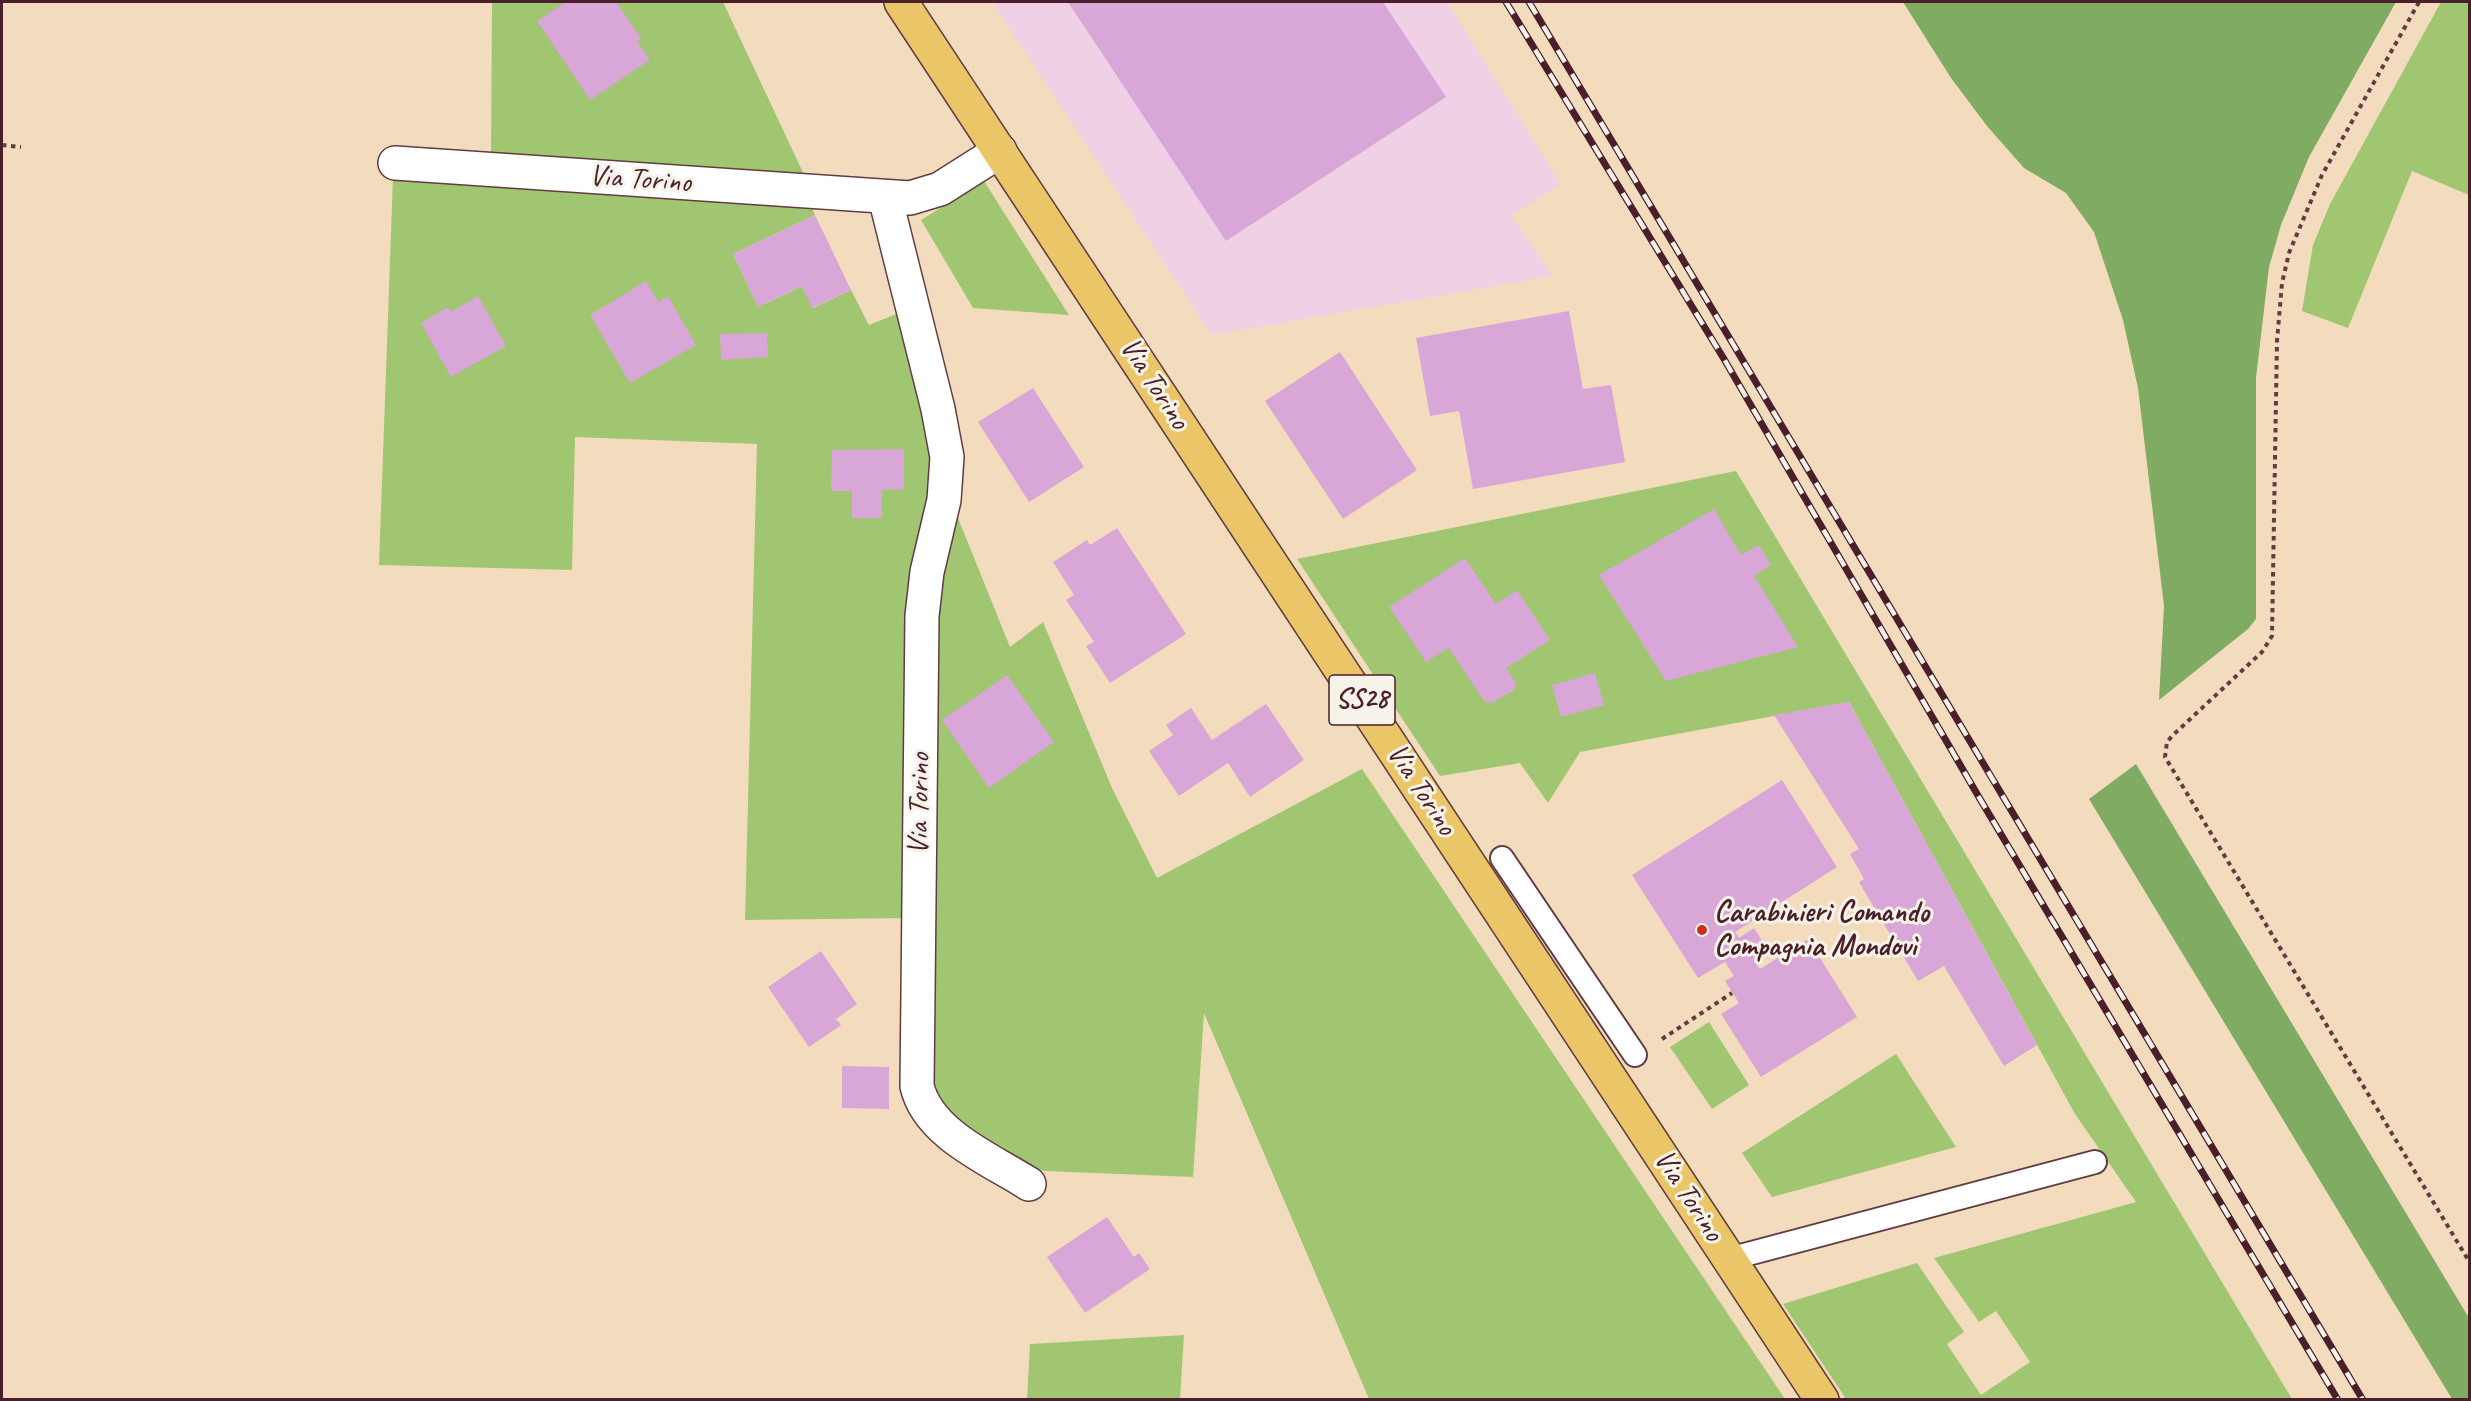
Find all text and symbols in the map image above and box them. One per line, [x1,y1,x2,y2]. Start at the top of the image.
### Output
street label: Via Torino [588,158,692,202]
street label: Via Torino [1111,332,1197,436]
road number: SS28 [1329,675,1395,725]
street label: Via Torino [1378,738,1464,842]
street label: Via Torino [901,753,939,855]
place label: Carabinieri Comando Compagnia Mondovì [1714,895,1929,966]
marker: Carabinieri Comando Compagnia Mondovì [1695,923,1709,937]
street label: Via Torino [1645,1144,1731,1248]

